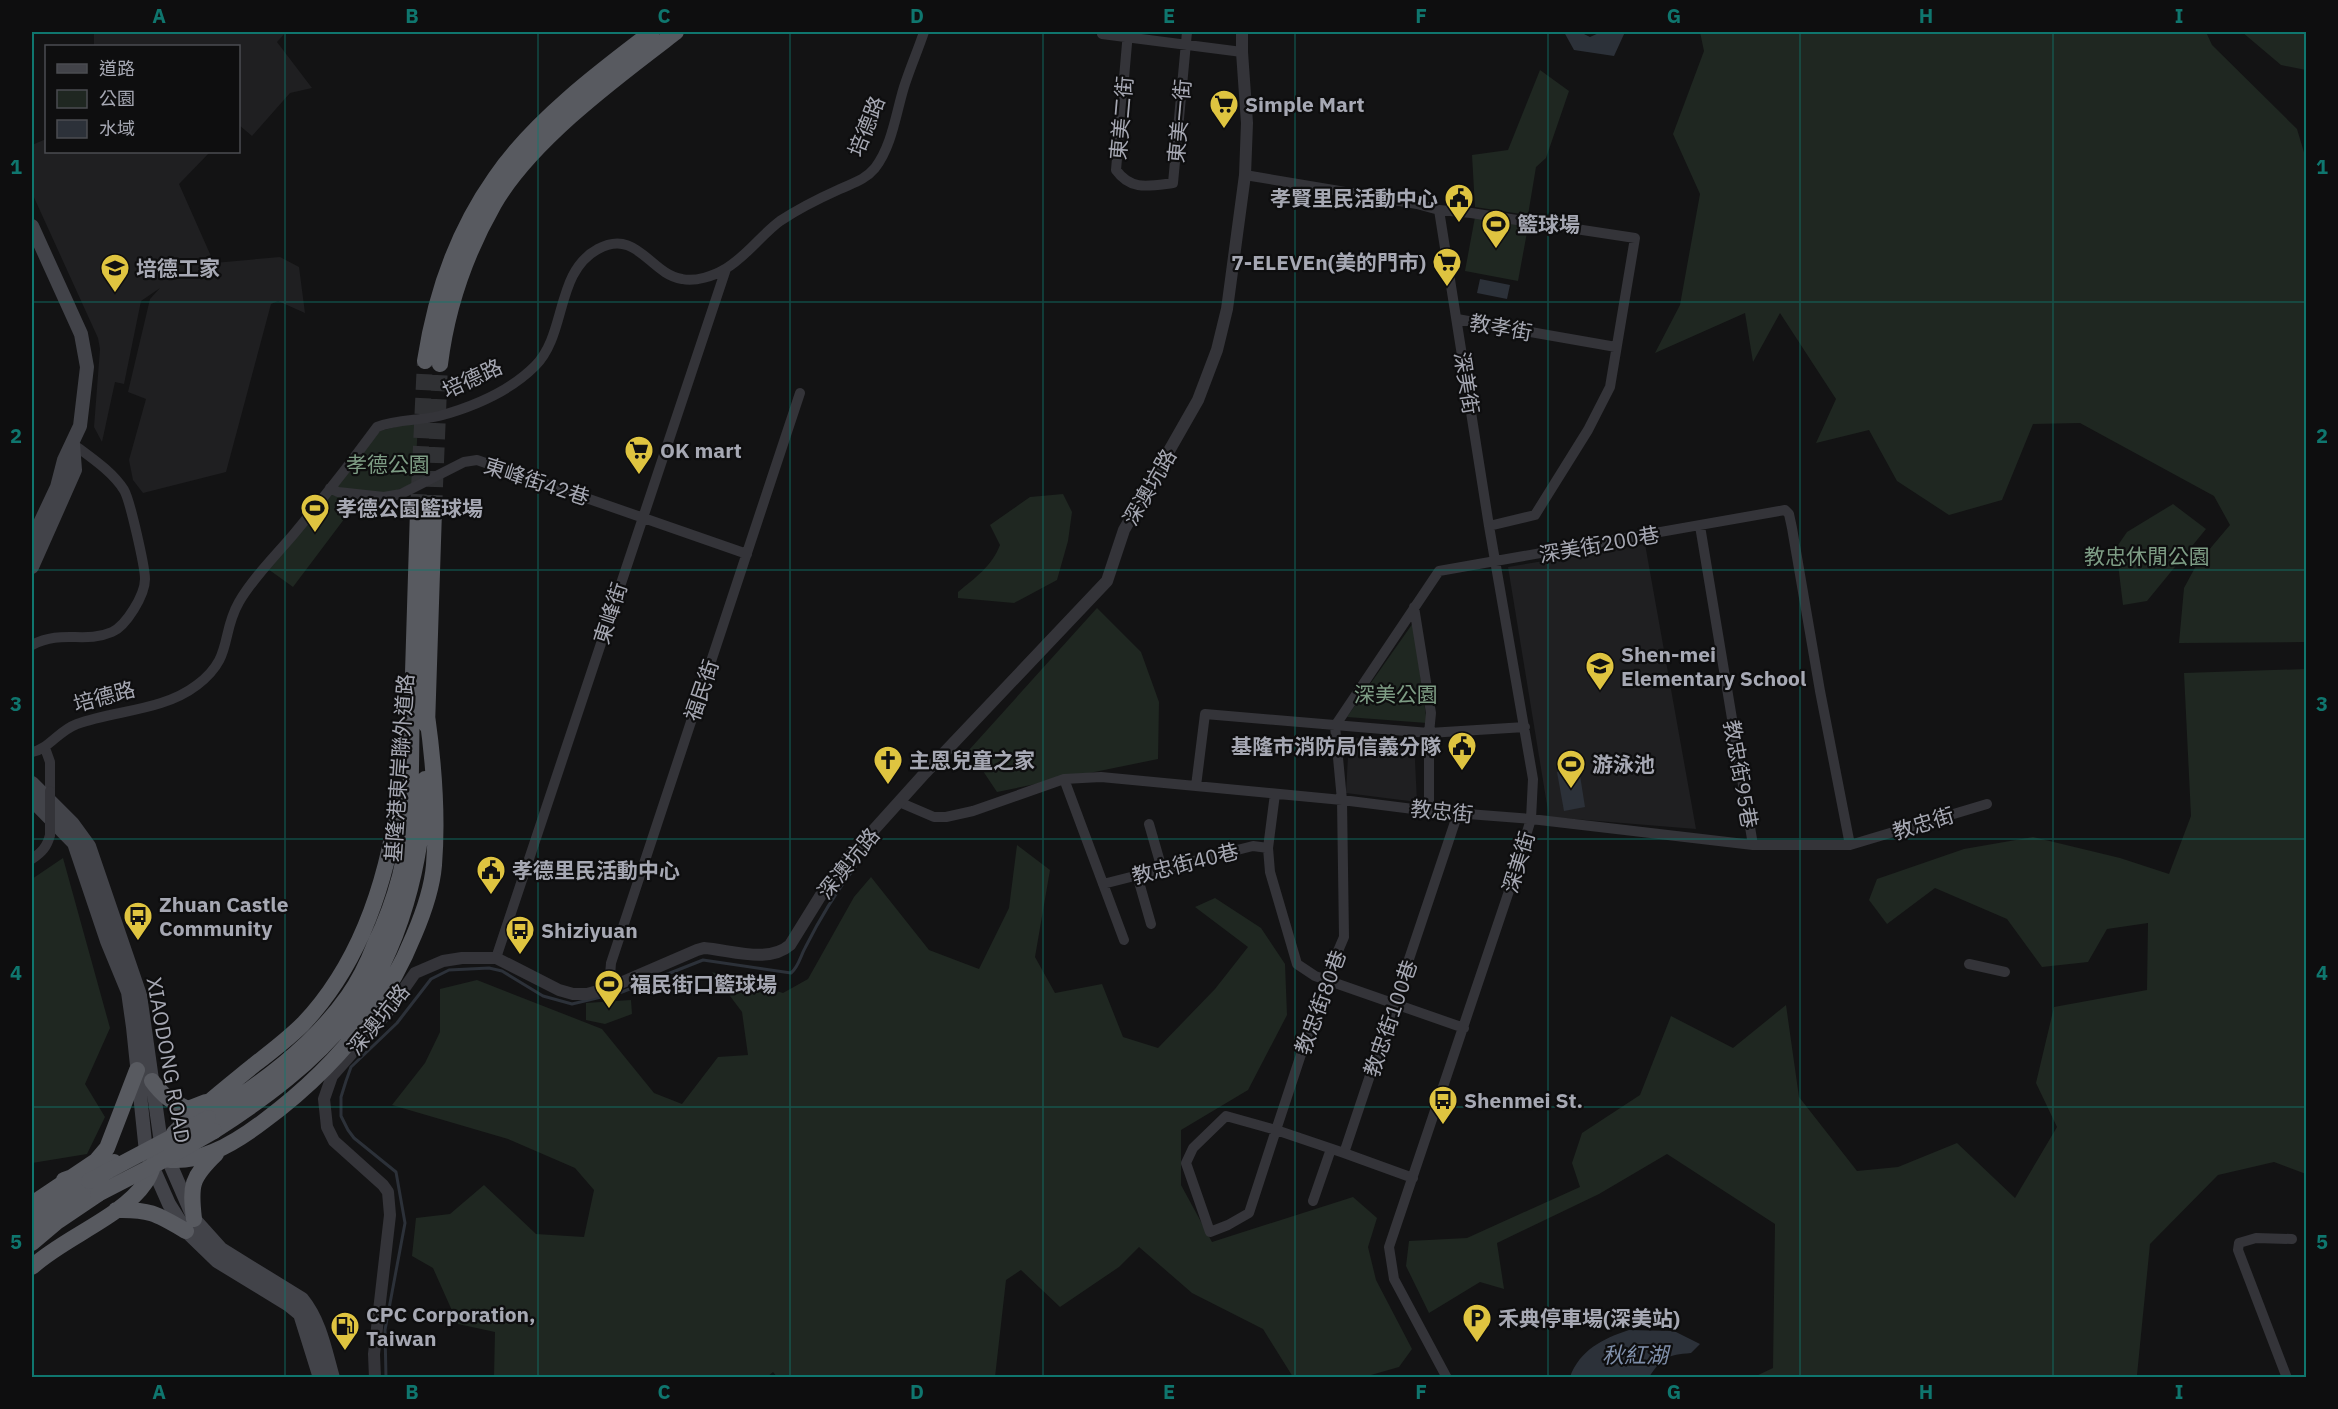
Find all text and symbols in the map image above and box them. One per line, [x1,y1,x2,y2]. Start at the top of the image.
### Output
text: A [152,2,166,29]
text: B [405,2,419,29]
text: C [657,2,671,29]
text: D [910,2,924,29]
text: E [1163,2,1175,29]
text: F [1415,2,1427,29]
text: G [1667,2,1681,29]
text: H [1919,2,1933,29]
text: I [2175,2,2183,29]
legend [45,45,240,153]
text: 道路 [99,57,135,80]
street label: 東美二街 [1103,75,1139,161]
street label: 東美一街 [1161,78,1197,164]
text: 公園 [99,87,135,110]
supermarket icon: Simple Mart [1208,88,1240,130]
place label: Simple Mart [1245,90,1365,118]
street label: 培德路 [841,92,891,160]
text: 水域 [99,117,135,140]
text: 1 [10,153,22,180]
text: 1 [2316,153,2328,180]
public building icon: 孝賢里民活動中心 [1443,182,1475,224]
place label: 孝賢里民活動中心 [1270,184,1438,212]
sports icon: 籃球場 [1480,208,1512,250]
place label: 籃球場 [1517,210,1580,238]
supermarket icon: 7-ELEVEn(美的門市) [1431,246,1463,288]
place label: 7-ELEVEn(美的門市) [1231,248,1426,276]
school or university icon: 培德工家 [99,252,131,294]
place label: 培德工家 [136,254,220,282]
street label: 教孝街 [1468,308,1534,346]
street label: 深美街 [1448,350,1486,416]
street label: 培德路 [438,352,506,404]
text: 2 [10,422,22,449]
text: 2 [2316,422,2328,449]
supermarket icon: OK mart [623,434,655,476]
place label: OK mart [660,436,742,464]
street label: 深澳坑路 [1116,444,1182,530]
park label: 孝德公園 [346,450,430,478]
street label: 東峰街42巷 [481,451,593,511]
sports icon: 孝德公園籃球場 [299,492,331,534]
place label: 孝德公園籃球場 [336,494,483,522]
street label: 深美街200巷 [1537,520,1661,568]
park label: 教忠休閒公園 [2084,542,2210,570]
street label: 東峰街 [587,579,633,647]
place label: Shen-mei Elementary School [1621,640,1806,692]
school or university icon: Shen-mei Elementary School [1584,650,1616,692]
street label: 福民街 [678,656,724,724]
street label: 基隆港東岸聯外道路 [378,673,420,863]
street label: 培德路 [70,674,138,718]
park label: 深美公園 [1354,680,1438,708]
text: 3 [10,690,22,717]
text: 3 [2316,690,2328,717]
street label: 教忠街95巷 [1718,718,1764,830]
public building icon: 基隆市消防局信義分隊 [1446,730,1478,772]
place label: 基隆市消防局信義分隊 [1231,732,1442,760]
church icon: 主恩兒童之家 [872,744,904,786]
place label: 主恩兒童之家 [909,746,1035,774]
sports icon: 游泳池 [1555,748,1587,790]
place label: 游泳池 [1592,750,1655,778]
street label: 教忠街 [1409,794,1475,828]
street label: 教忠街 [1889,800,1957,846]
street label: 深澳坑路 [811,822,885,904]
street label: 深美街 [1495,828,1541,896]
street label: 教忠街40巷 [1129,836,1241,890]
public building icon: 孝德里民活動中心 [475,854,507,896]
place label: 孝德里民活動中心 [512,856,680,884]
place label: Zhuan Castle Community [159,890,289,942]
bus stop icon: Zhuan Castle Community [122,900,154,942]
bus stop icon: Shiziyuan [504,914,536,956]
place label: Shiziyuan [541,916,638,944]
street label: 教忠街80巷 [1288,946,1352,1058]
street label: 教忠街100巷 [1357,956,1423,1080]
text: 4 [10,959,22,986]
text: 4 [2316,959,2328,986]
sports icon: 福民街口籃球場 [593,968,625,1010]
place label: 福民街口籃球場 [630,970,777,998]
street label: XIAODONG ROAD [141,975,197,1145]
street label: 深澳坑路 [341,978,415,1060]
bus stop icon: Shenmei St. [1427,1084,1459,1126]
place label: Shenmei St. [1464,1086,1583,1114]
text: 5 [10,1228,22,1255]
text: 5 [2316,1228,2328,1255]
place label: CPC Corporation, Taiwan [366,1300,536,1352]
parking icon: 禾典停車場(深美站) [1461,1302,1493,1344]
place label: 禾典停車場(深美站) [1498,1304,1680,1332]
fuel station icon: CPC Corporation, Taiwan [329,1310,361,1352]
water label: 秋紅湖 [1602,1340,1671,1369]
text: A [152,1378,166,1405]
text: B [405,1378,419,1405]
text: C [657,1378,671,1405]
text: D [910,1378,924,1405]
text: E [1163,1378,1175,1405]
text: F [1415,1378,1427,1405]
text: G [1667,1378,1681,1405]
text: H [1919,1378,1933,1405]
text: I [2175,1378,2183,1405]

